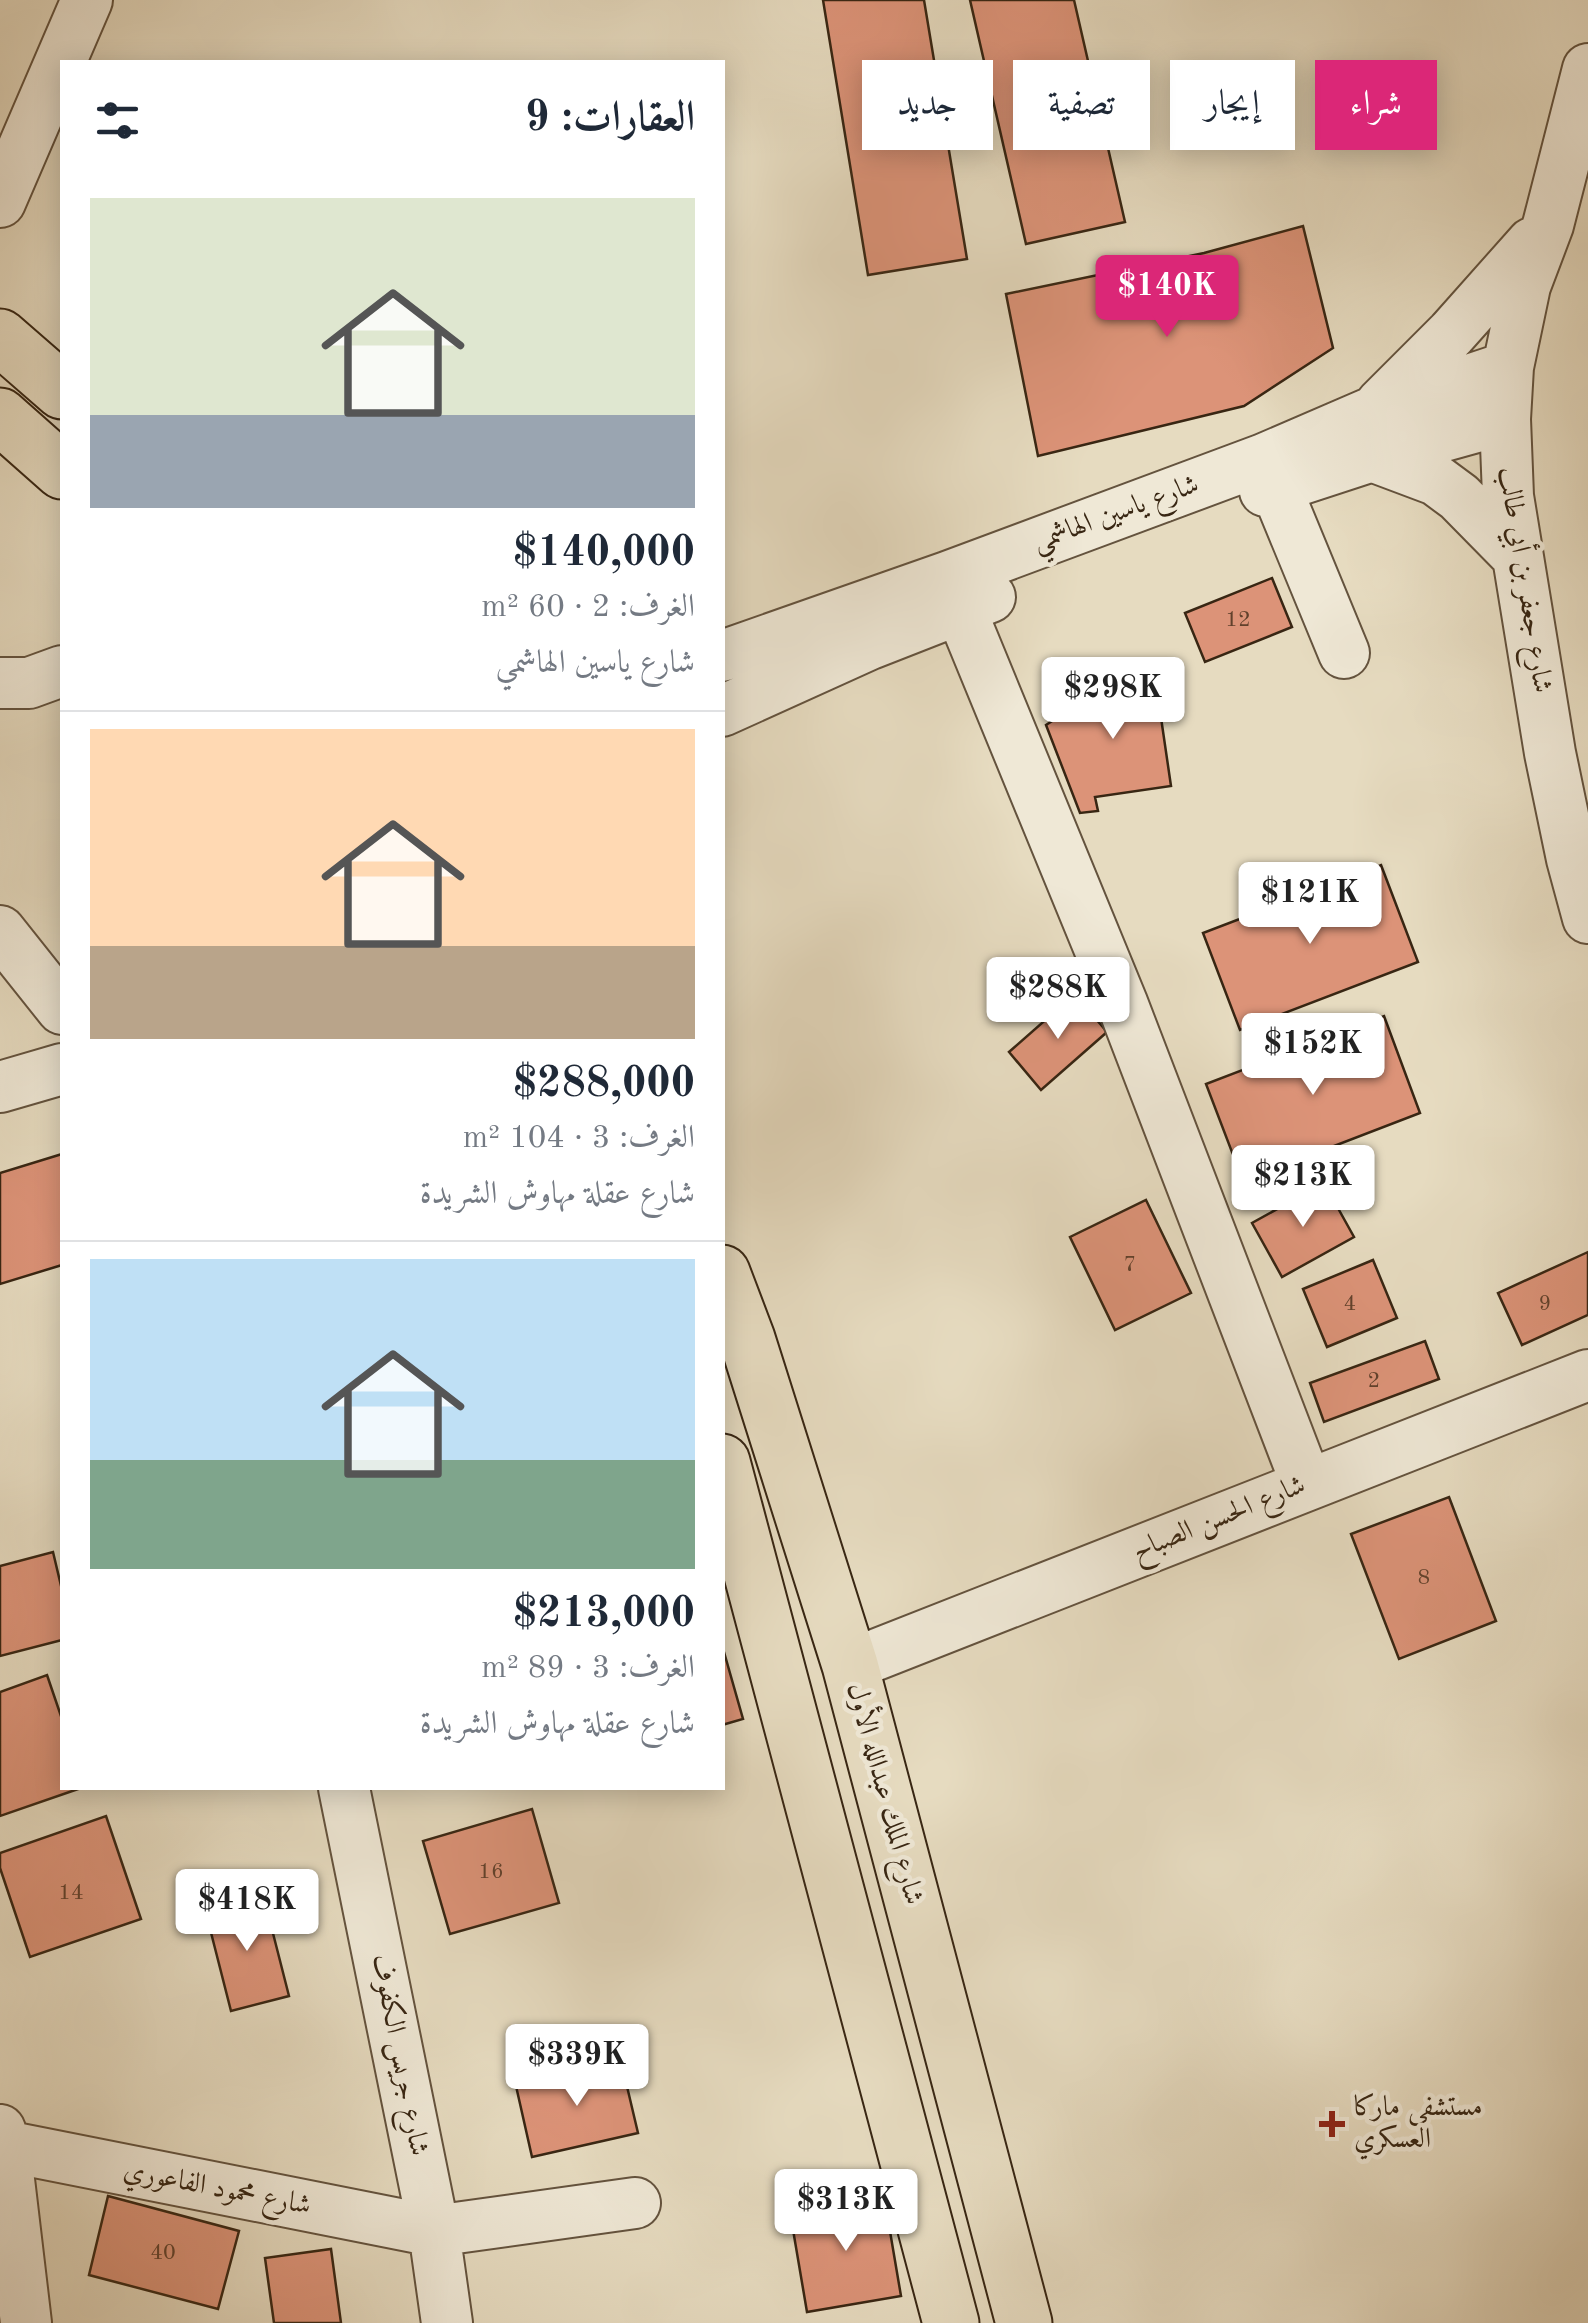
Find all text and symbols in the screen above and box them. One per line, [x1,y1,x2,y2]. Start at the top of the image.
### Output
chip: جديد [862,60,993,150]
chip: تصفية [1013,60,1150,150]
chip: إيجار [1170,60,1295,150]
chip: شراء [1315,60,1437,150]
icon: filters [90,93,145,148]
text: العقارات: 9 [525,98,695,140]
pin: $140K [1097,255,1237,340]
icon: home [303,263,483,443]
text: $140K [1118,271,1216,303]
street label: شارع جعفر بن أبي طالب [1485,464,1564,696]
street label: شارع ياسين الهاشمي [1029,471,1206,566]
text: $140,000 [513,533,695,575]
text: الغرف: 2 · 60 m² [481,592,695,624]
house number: 12 [1225,609,1251,631]
text: شارع ياسين الهاشمي [495,648,695,680]
pin: $298K [1043,657,1183,742]
text: $298K [1064,673,1162,705]
icon: home [303,794,483,974]
pin: $121K [1240,862,1380,947]
text: $121K [1261,878,1359,910]
pin: $288K [988,957,1128,1042]
text: $288K [1009,973,1107,1005]
pin: $152K [1243,1013,1383,1098]
text: $152K [1264,1029,1362,1061]
text: $288,000 [513,1064,695,1106]
text: الغرف: 3 · 104 m² [463,1123,695,1155]
pin: $213K [1233,1145,1373,1230]
text: $213K [1254,1161,1352,1193]
text: شارع عقلة مهاوش الشريدة [420,1179,695,1211]
house number: 7 [1124,1254,1136,1276]
house number: 4 [1344,1293,1356,1315]
house number: 9 [1539,1293,1551,1315]
icon: home [303,1324,483,1504]
house number: 2 [1368,1370,1380,1392]
street label: شارع الحسن الصباح [1128,1472,1313,1575]
house number: 8 [1418,1567,1430,1589]
text: $213,000 [513,1594,695,1636]
text: الغرف: 3 · 89 m² [481,1653,695,1685]
street label: شارع الملك عبدالله الأول [834,1678,934,1910]
text: شارع عقلة مهاوش الشريدة [420,1709,695,1741]
house number: 16 [478,1861,504,1883]
pin: $418K [177,1869,317,1954]
house number: 14 [58,1882,84,1904]
text: $418K [198,1885,296,1917]
street label: شارع جريس الكفوف [359,1952,434,2159]
pin: $339K [507,2024,647,2109]
text: $339K [528,2040,626,2072]
place label: مستشفى ماركا العسكري [1354,2092,1483,2160]
marker: مستشفى ماركا العسكري [1319,2111,1345,2137]
street label: شارع محمود الفاعوري [119,2157,313,2228]
pin: $313K [776,2169,916,2254]
text: $313K [797,2185,895,2217]
house number: 40 [150,2242,176,2264]

